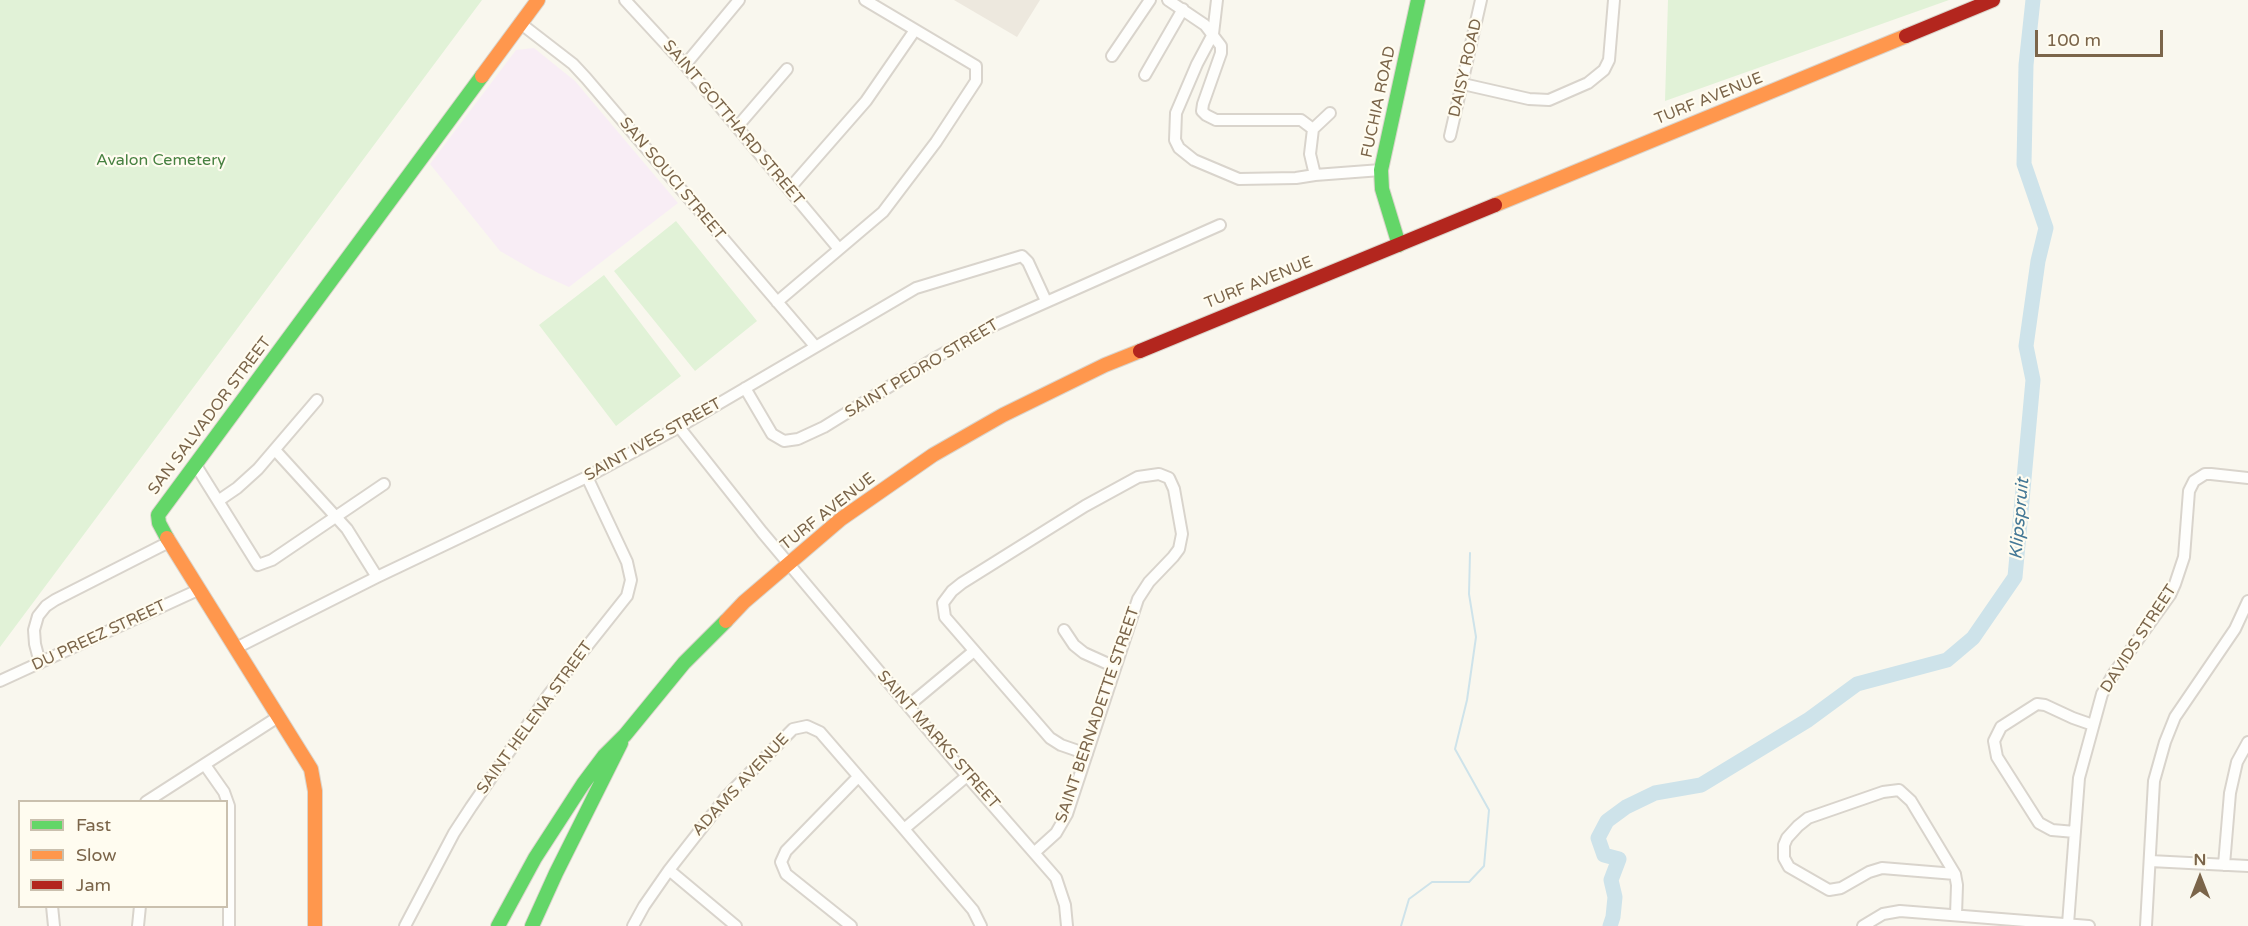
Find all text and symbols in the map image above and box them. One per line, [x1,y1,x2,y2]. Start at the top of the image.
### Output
street label: DAISY ROAD [1445,17,1487,119]
scale bar [2038,18,2166,56]
text: 100 m [2046,29,2101,51]
street label: SAINT GOTTHARD STREET [658,37,808,209]
street label: FUCHIA ROAD [1358,44,1400,160]
street label: TURF AVENUE [1652,69,1766,129]
street label: SAN SOUCI STREET [615,114,729,244]
park label: Avalon Cemetery [96,151,226,171]
street label: TURF AVENUE [1202,253,1316,313]
street label: SAINT PEDRO STREET [842,316,1002,422]
street label: SAN SALVADOR STREET [144,333,276,499]
street label: SAINT IVES STREET [581,394,725,486]
street label: TURF AVENUE [777,469,879,555]
water label: Klipspruit [2006,477,2034,561]
street label: DAVIDS STREET [2097,581,2181,697]
street label: DU PREEZ STREET [29,596,169,676]
street label: SAINT BERNADETTE STREET [1052,604,1144,826]
street label: SAINT HELENA STREET [473,638,597,798]
street label: SAINT MARKS STREET [873,667,1003,813]
street label: ADAMS AVENUE [689,730,793,840]
legend [18,800,228,908]
text: Fast [76,814,111,836]
text: Slow [76,844,117,866]
north arrow [2170,848,2230,908]
text: N [2194,850,2206,870]
text: Jam [76,874,111,896]

